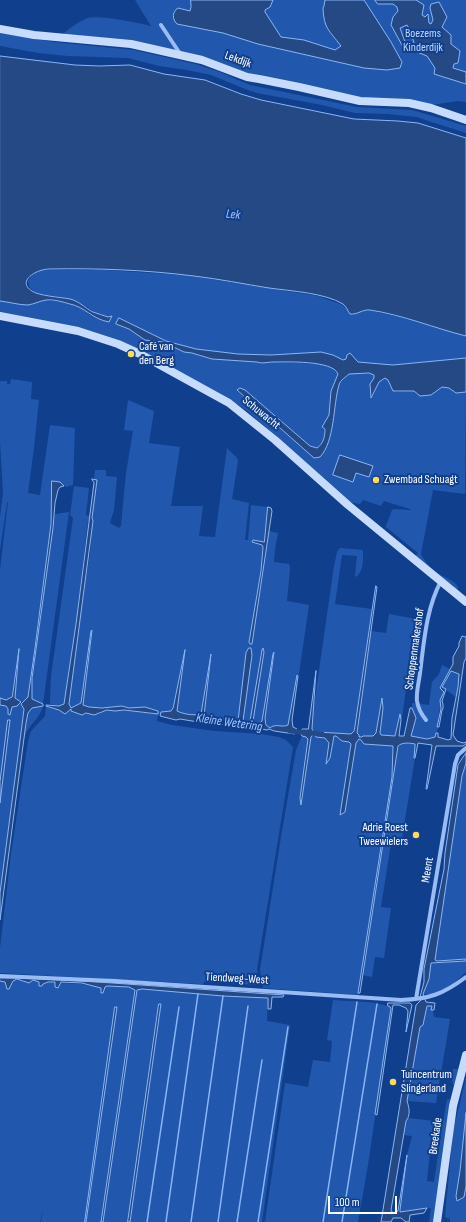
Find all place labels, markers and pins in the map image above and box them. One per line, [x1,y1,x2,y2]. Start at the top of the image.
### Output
place label: Café van den Berg [139,340,174,368]
marker: Café van den Berg [126,349,136,359]
place label: Zwembad Schuagt [384,473,458,487]
marker: Zwembad Schuagt [371,475,381,485]
place label: Adrie Roest Tweewielers [359,821,408,849]
marker: Adrie Roest Tweewielers [411,830,421,840]
place label: Tuincentrum Slingerland [401,1068,452,1096]
marker: Tuincentrum Slingerland [388,1077,398,1087]

